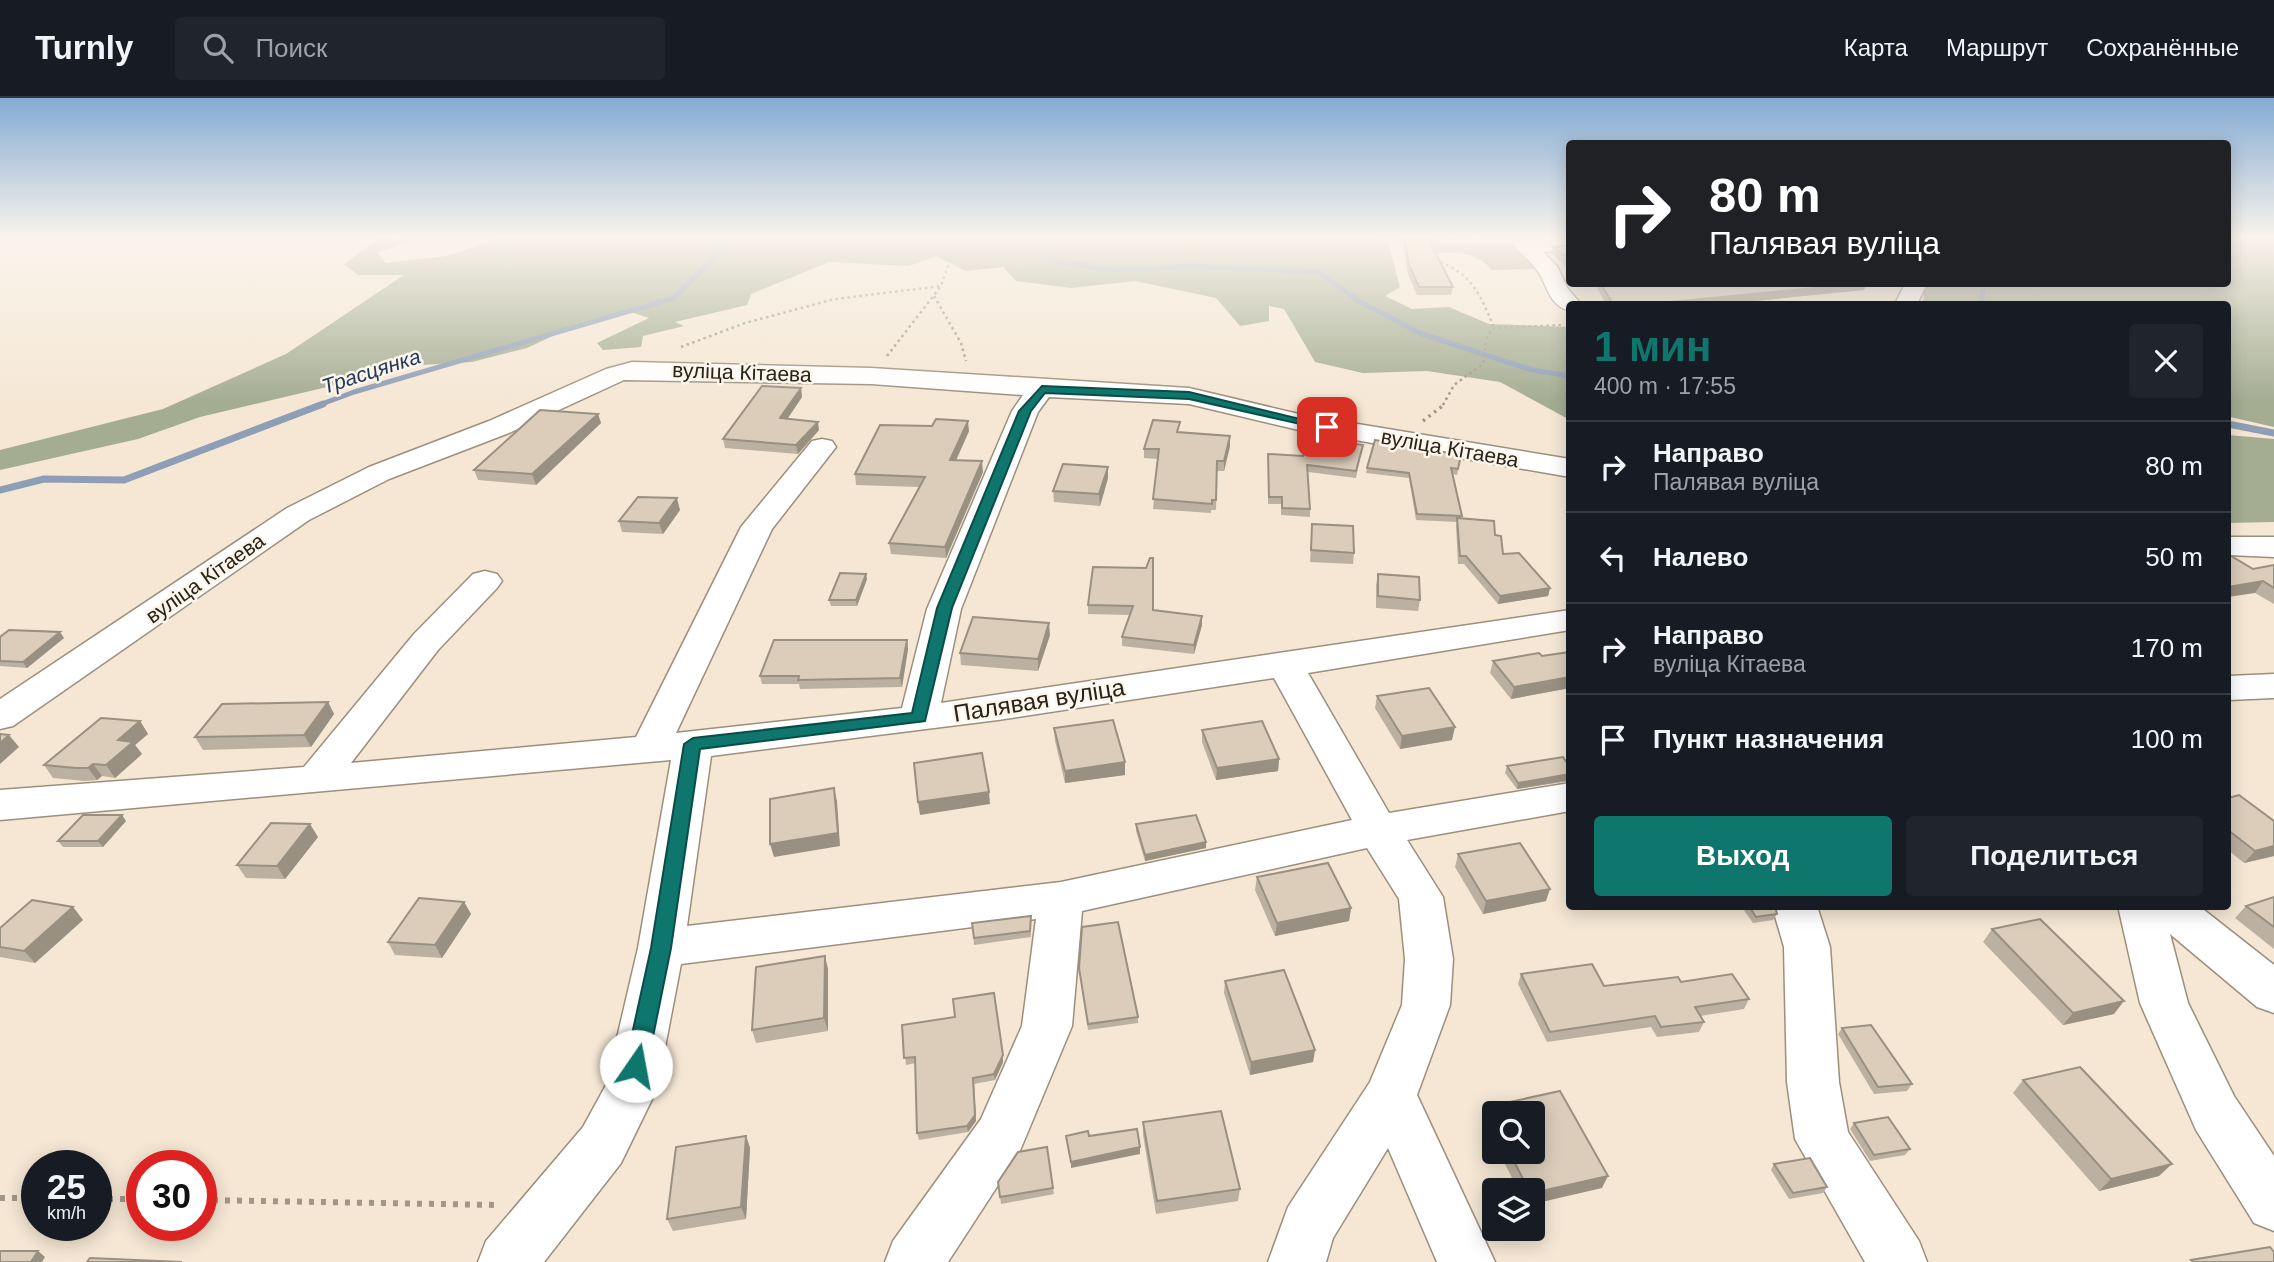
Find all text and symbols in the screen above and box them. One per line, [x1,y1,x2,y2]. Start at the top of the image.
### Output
search box [175,17,665,80]
text: Turnly [35,29,133,66]
icon: search [199,29,237,67]
text: Поиск [255,33,327,63]
text: Карта [1844,34,1908,61]
text: Маршрут [1946,34,2048,61]
text: Сохранённые [2086,34,2239,61]
icon: right [1594,168,1685,259]
text: 80 m [1709,168,1821,222]
text: Палявая вуліца [1709,225,1940,261]
text: 1 мин [1594,323,1711,370]
button: close [2129,324,2203,398]
water label: Трасцянка [319,344,423,398]
street label: вуліца Кітаева [672,358,812,386]
text: 400 m · 17:55 [1594,373,1736,399]
pin [1297,397,1357,457]
icon: arrive [1308,408,1346,446]
street label: вуліца Кітаева [1379,425,1521,471]
text: Направо [1653,438,1764,468]
icon: right [1594,448,1632,486]
text: 80 m [2145,451,2203,481]
text: Палявая вуліца [1653,469,1819,495]
street label: вуліца Кітаева [141,528,269,627]
icon: left [1594,539,1632,577]
text: Налево [1653,542,1748,572]
text: 50 m [2145,542,2203,572]
text: Направо [1653,620,1764,650]
icon: right [1594,630,1632,668]
text: 170 m [2131,633,2203,663]
text: вуліца Кітаева [1653,651,1806,677]
street label: Палявая вуліца [951,673,1127,727]
icon: arrive [1594,721,1632,759]
text: Пункт назначения [1653,724,1884,754]
text: 100 m [2131,724,2203,754]
button: Выход [1594,816,1892,896]
button: Поделиться [1906,816,2203,896]
position arrow [599,1029,673,1103]
map controls [1482,1101,1545,1241]
button: search [1482,1101,1545,1164]
speed limit sign: 30 [126,1150,217,1241]
text: 25 [47,1167,86,1206]
button: layers [1482,1178,1545,1241]
text: km/h [47,1203,86,1223]

